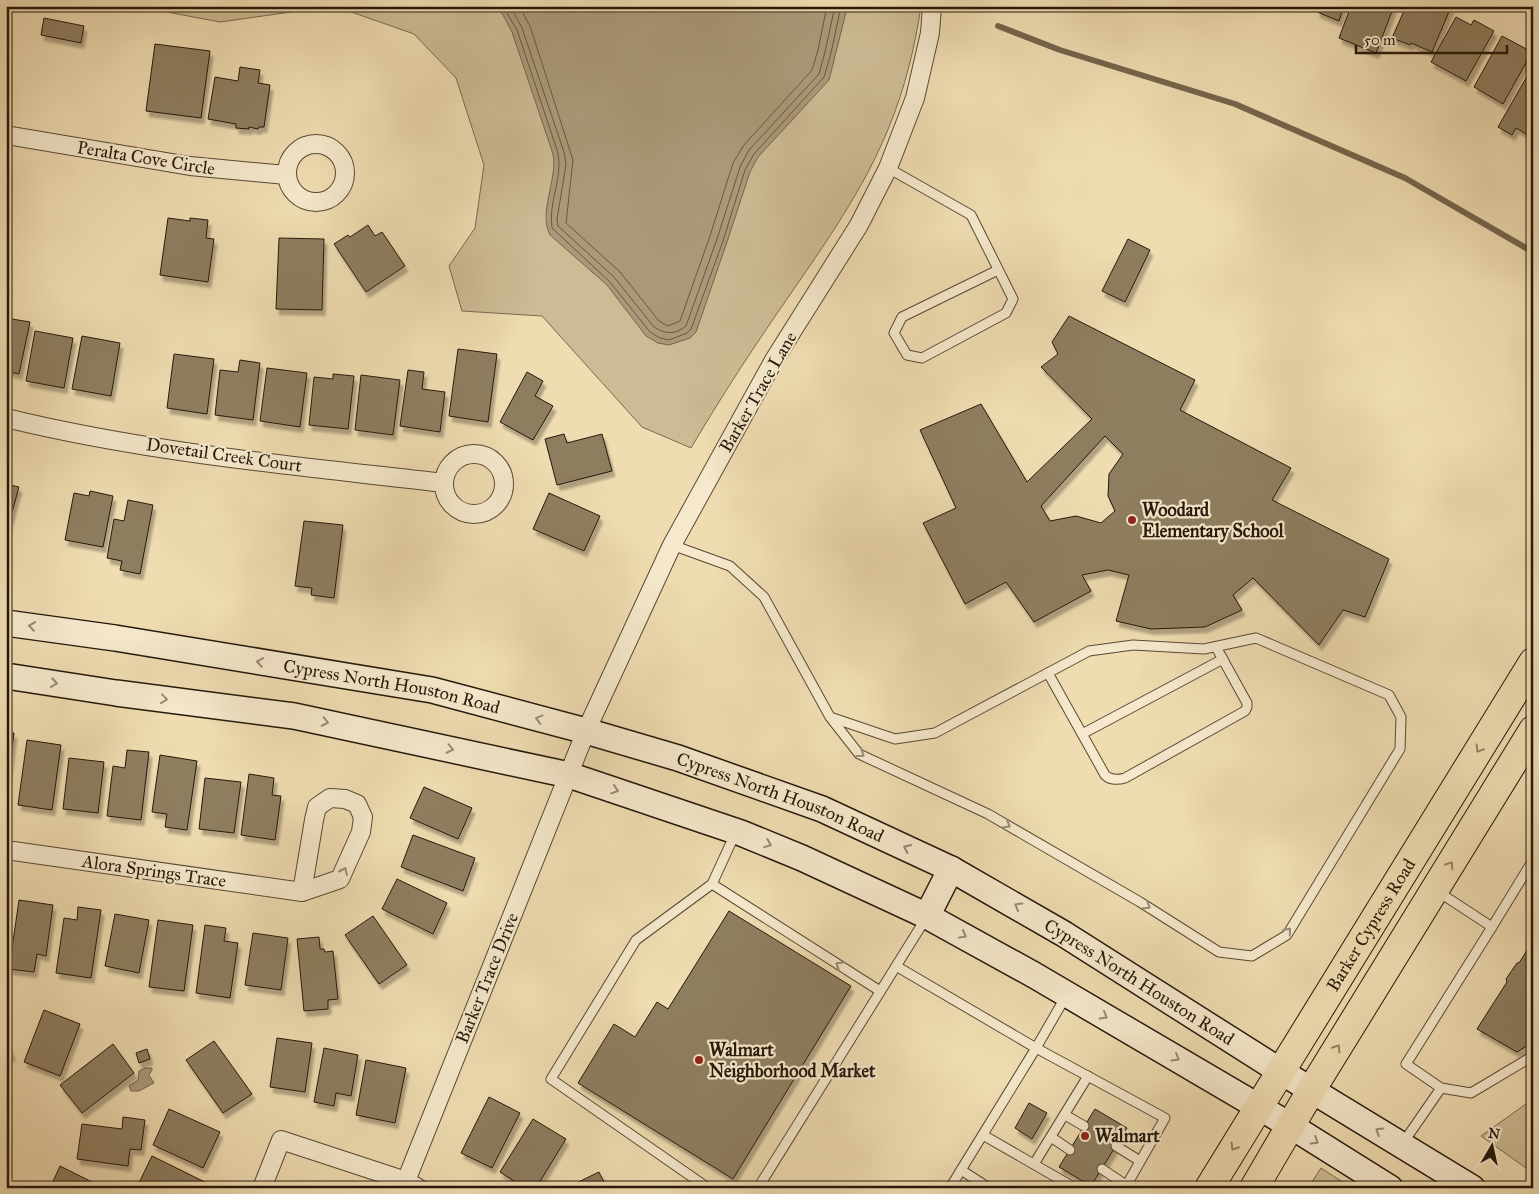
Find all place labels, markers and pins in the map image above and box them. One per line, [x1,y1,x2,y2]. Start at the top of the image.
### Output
place label: Woodard Elementary School [1142,499,1285,543]
marker: Woodard Elementary School [1126,514,1138,526]
place label: Walmart Neighborhood Market [709,1039,876,1083]
marker: Walmart Neighborhood Market [693,1054,705,1066]
place label: Walmart [1095,1125,1160,1147]
marker: Walmart [1079,1130,1091,1142]

